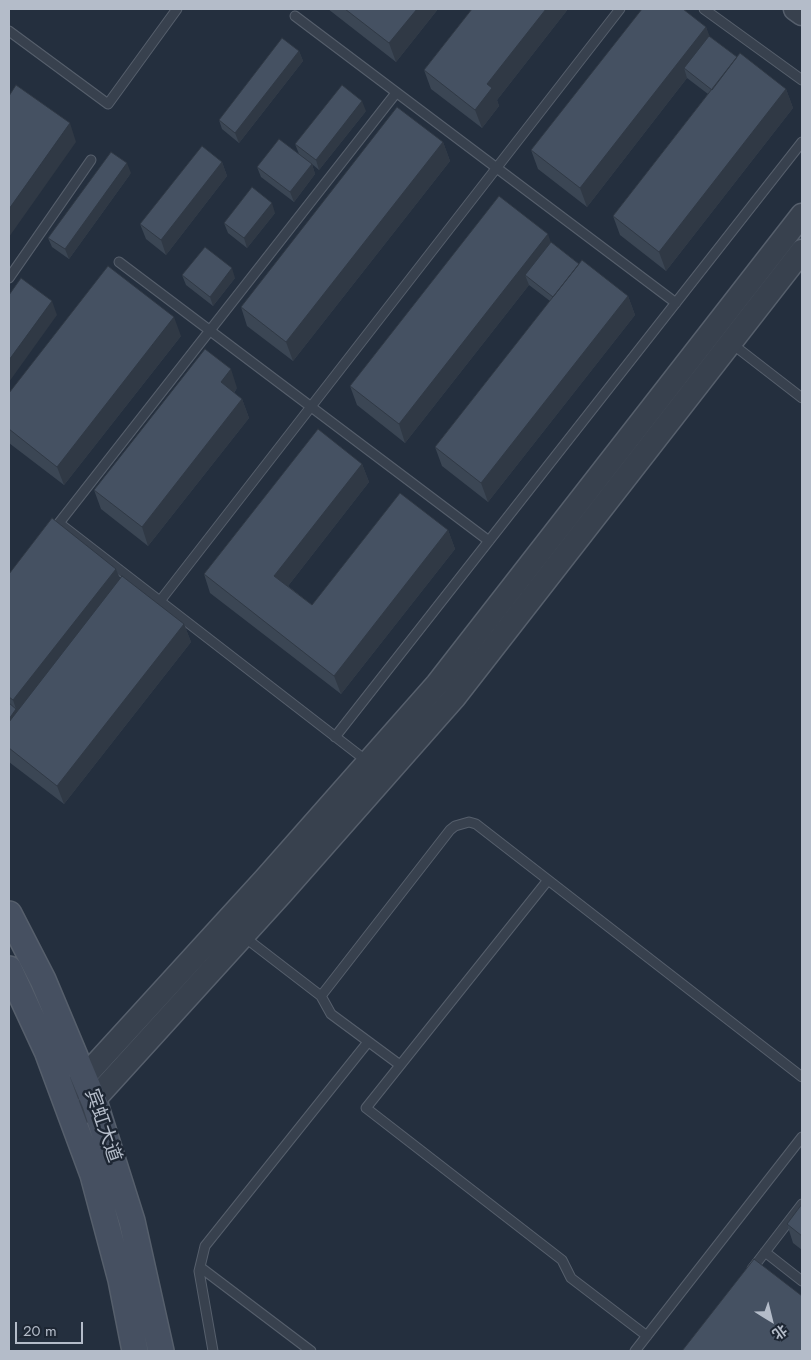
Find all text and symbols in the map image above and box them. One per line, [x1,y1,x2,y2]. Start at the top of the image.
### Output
street label: 宾虹大道 [79,1086,125,1166]
north arrow [746,1295,796,1345]
scale bar [18,1312,85,1344]
text: 20 m [23,1320,57,1342]
text: 北 [768,1320,791,1344]

